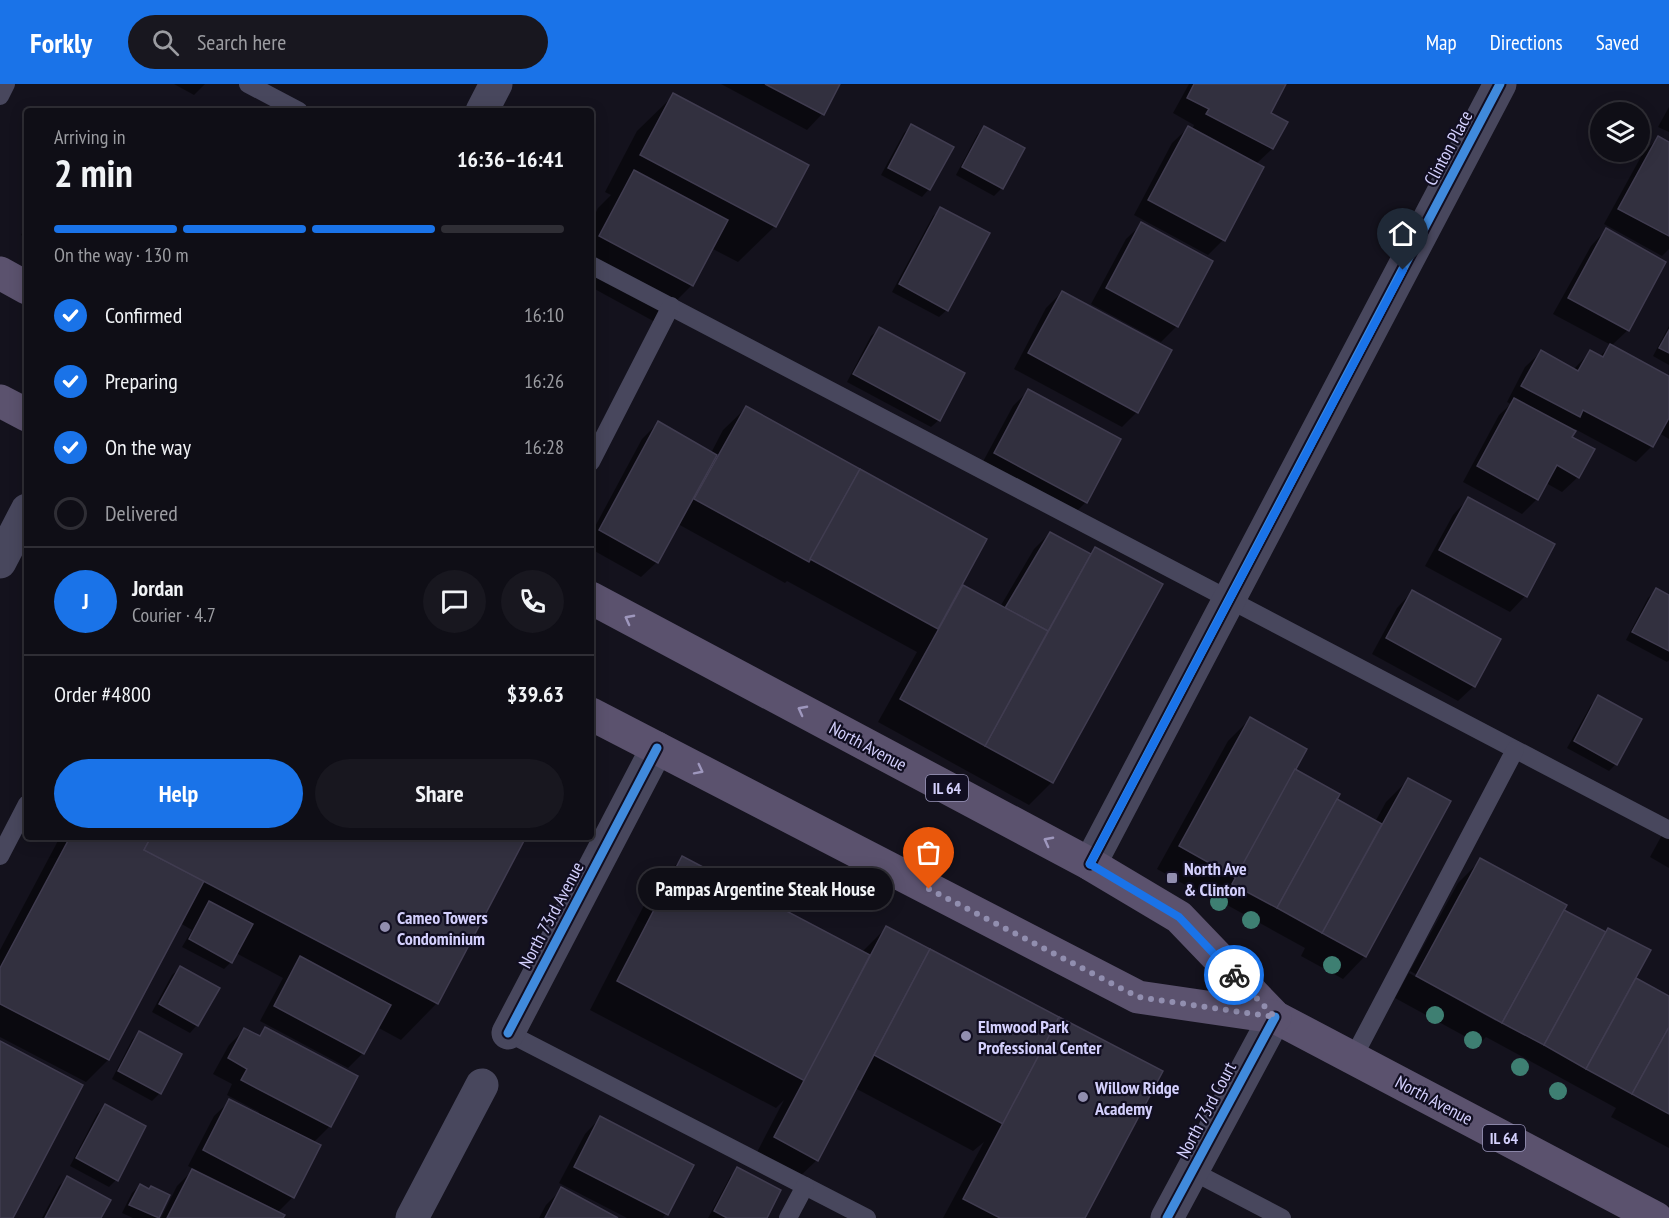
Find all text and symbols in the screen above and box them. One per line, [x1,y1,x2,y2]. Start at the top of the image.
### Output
search box [128,15,548,69]
text: Forkly [30,24,92,61]
icon: search [149,26,182,59]
text: Search here [197,28,286,56]
text: Map [1426,29,1457,56]
text: Directions [1490,29,1563,56]
text: Saved [1596,29,1639,56]
map controls [1590,102,1650,162]
button: layers [1590,102,1650,162]
street label: Clinton Place [1419,107,1477,189]
text: Arriving in [54,124,126,150]
text: 16:36–16:41 [457,145,564,173]
text: 2 min [54,147,133,198]
pin [1377,208,1428,270]
icon: home [1386,217,1419,250]
text: On the way · 130 m [54,242,189,268]
icon: check [54,299,87,332]
text: Confirmed [105,301,182,329]
text: 16:10 [524,302,564,328]
icon: check [54,365,87,398]
text: Preparing [105,367,178,395]
text: 16:26 [524,368,564,394]
icon: check [54,431,87,464]
text: On the way [105,433,191,461]
text: 16:28 [524,434,564,460]
text: Delivered [105,499,178,527]
button: chat [423,570,486,633]
button: phone [501,570,564,633]
text: Jordan [132,574,183,602]
text: J [82,587,89,615]
text: Courier · 4.7 [132,602,216,628]
one-way arrow [625,615,636,626]
text: Order #4800 [54,680,151,708]
text: $39.63 [507,680,564,708]
one-way arrow [797,706,808,718]
street label: North Avenue [825,716,911,776]
button: Help [54,759,303,828]
button: Share [315,759,564,828]
one-way arrow [692,763,703,774]
road number: IL 64 [926,775,968,801]
pin [903,827,954,889]
icon: bag [912,836,945,869]
one-way arrow [1043,837,1054,849]
place label: North Ave & Clinton [1184,857,1247,901]
street label: North 73rd Avenue [513,858,589,972]
callout: Pampas Argentine Steak House [638,868,893,910]
marker: North Ave & Clinton [1165,871,1179,885]
text: Pampas Argentine Steak House [656,876,875,902]
place label: Cameo Towers Condominium [397,906,488,950]
marker: Cameo Towers Condominium [378,920,392,934]
courier [1204,945,1264,1005]
icon: bike [1218,959,1251,992]
place label: Elmwood Park Professional Center [978,1015,1102,1059]
marker: Elmwood Park Professional Center [959,1029,973,1043]
street label: North 73rd Court [1171,1058,1241,1162]
street label: North Avenue [1391,1070,1477,1130]
place label: Willow Ridge Academy [1094,1076,1180,1120]
marker: Willow Ridge Academy [1076,1090,1090,1104]
road number: IL 64 [1483,1125,1525,1151]

